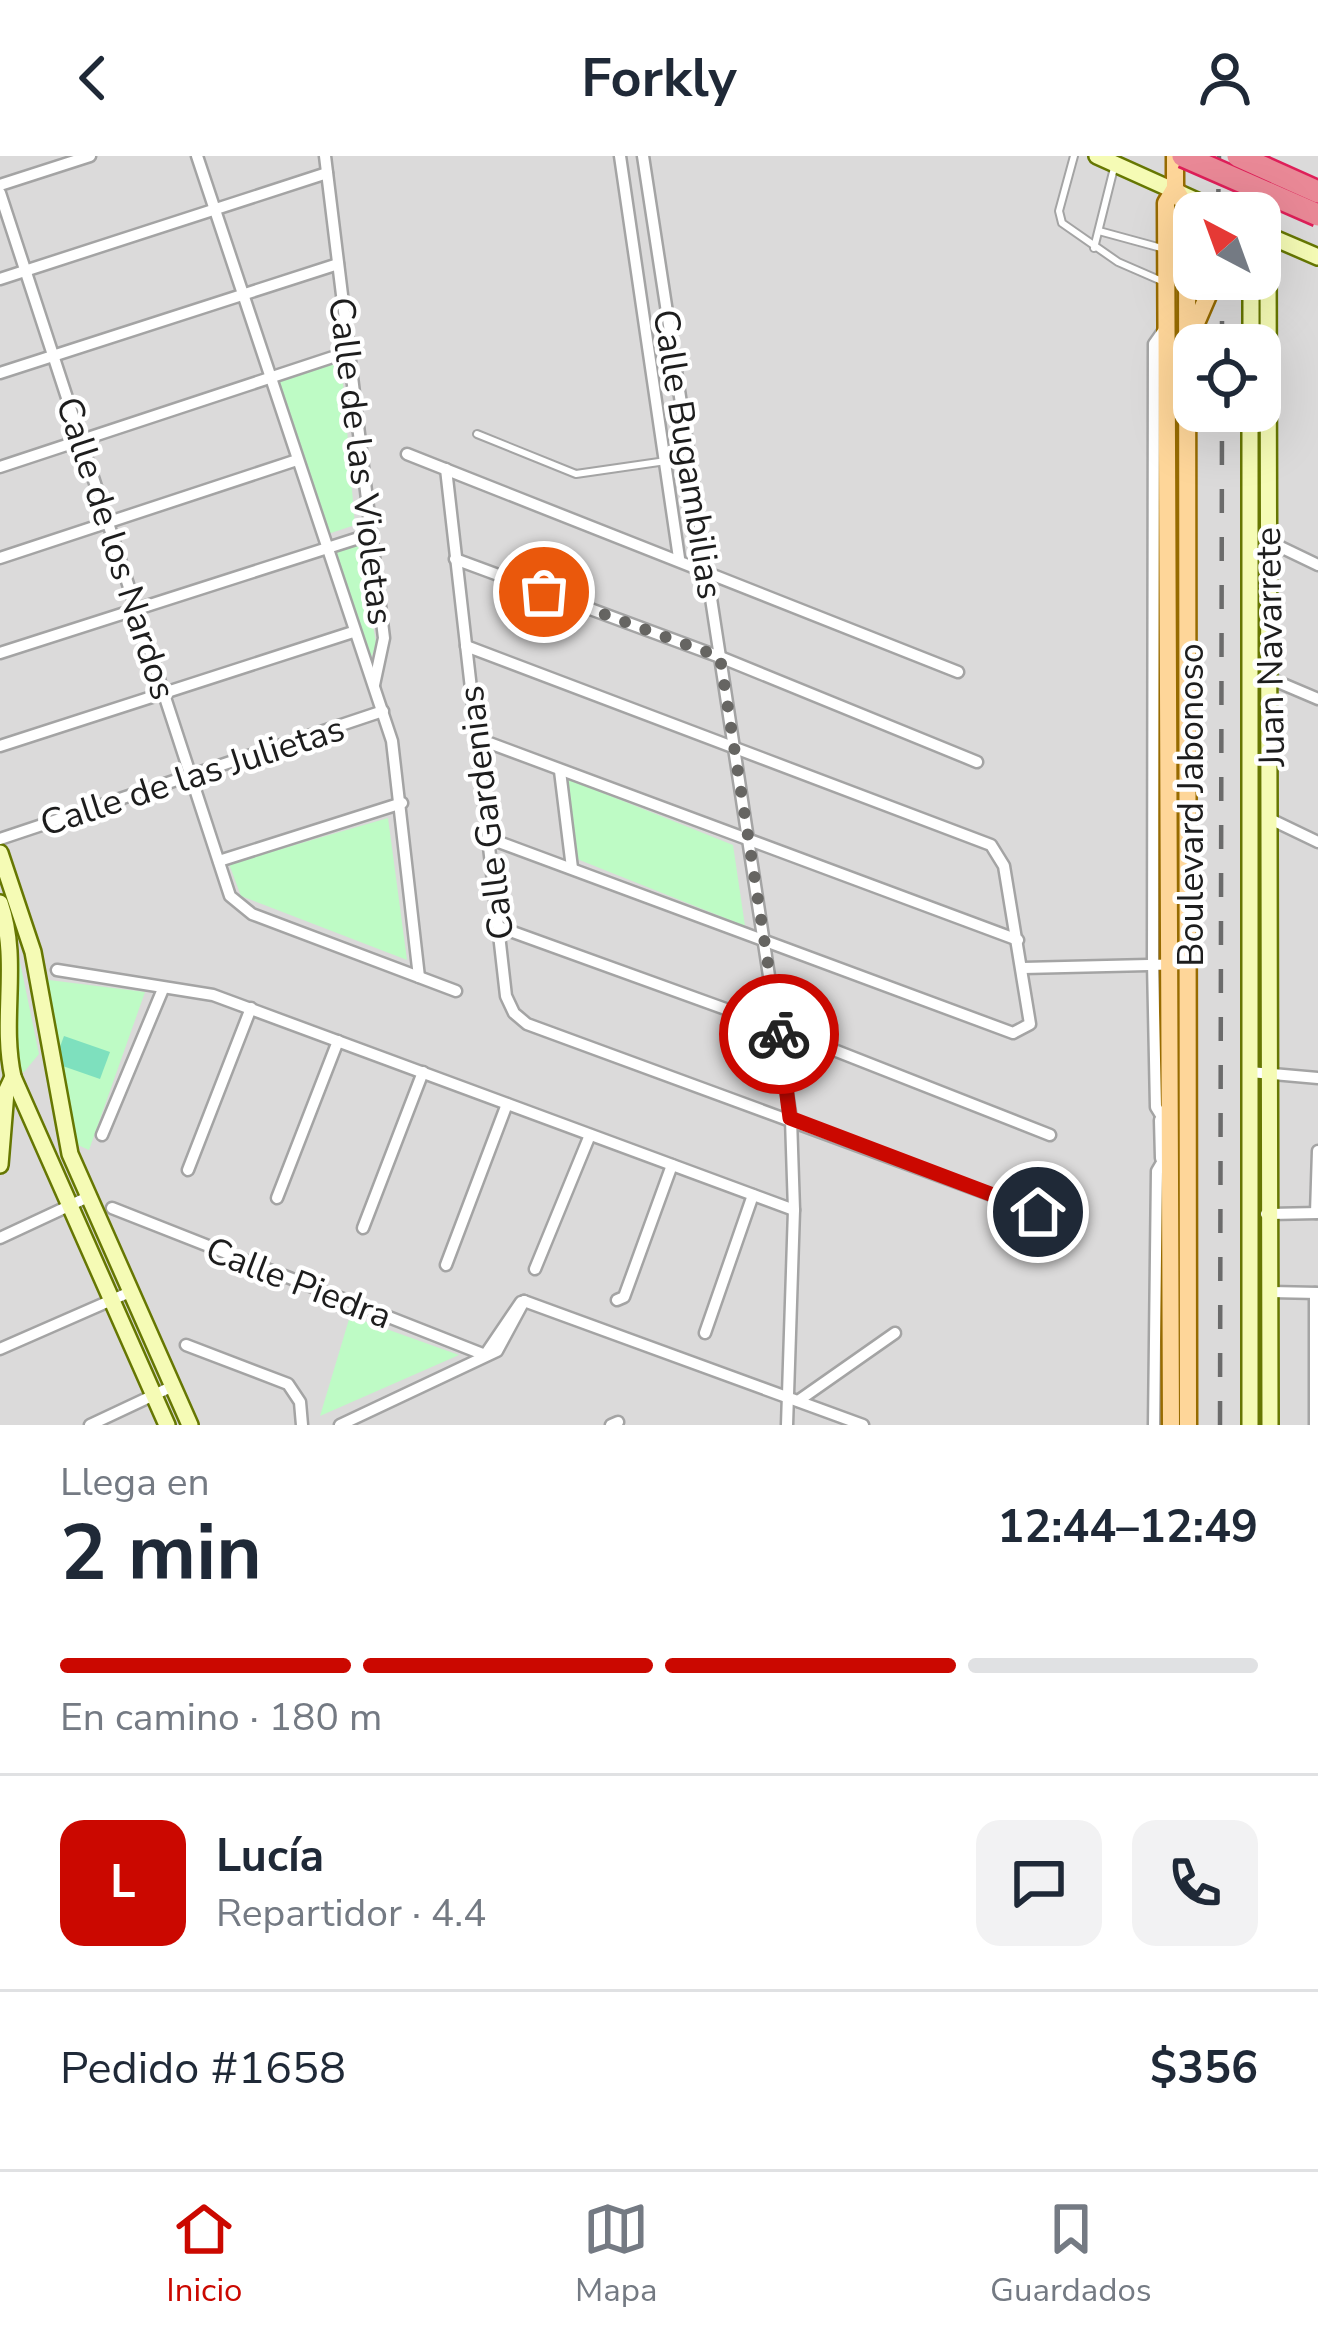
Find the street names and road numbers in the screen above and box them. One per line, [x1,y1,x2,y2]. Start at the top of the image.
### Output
street label: Calle de las Violetas [316,295,405,628]
street label: Calle Bugambilias [640,306,735,603]
street label: Calle de los Nardos [44,391,188,706]
street label: Juan Navarrete [1244,527,1297,768]
street label: Boulevard Jabonoso [1167,643,1216,967]
street label: Calle Gardenias [447,683,526,943]
street label: Calle de las Julietas [34,704,351,849]
street label: Calle Piedra [199,1226,398,1341]

